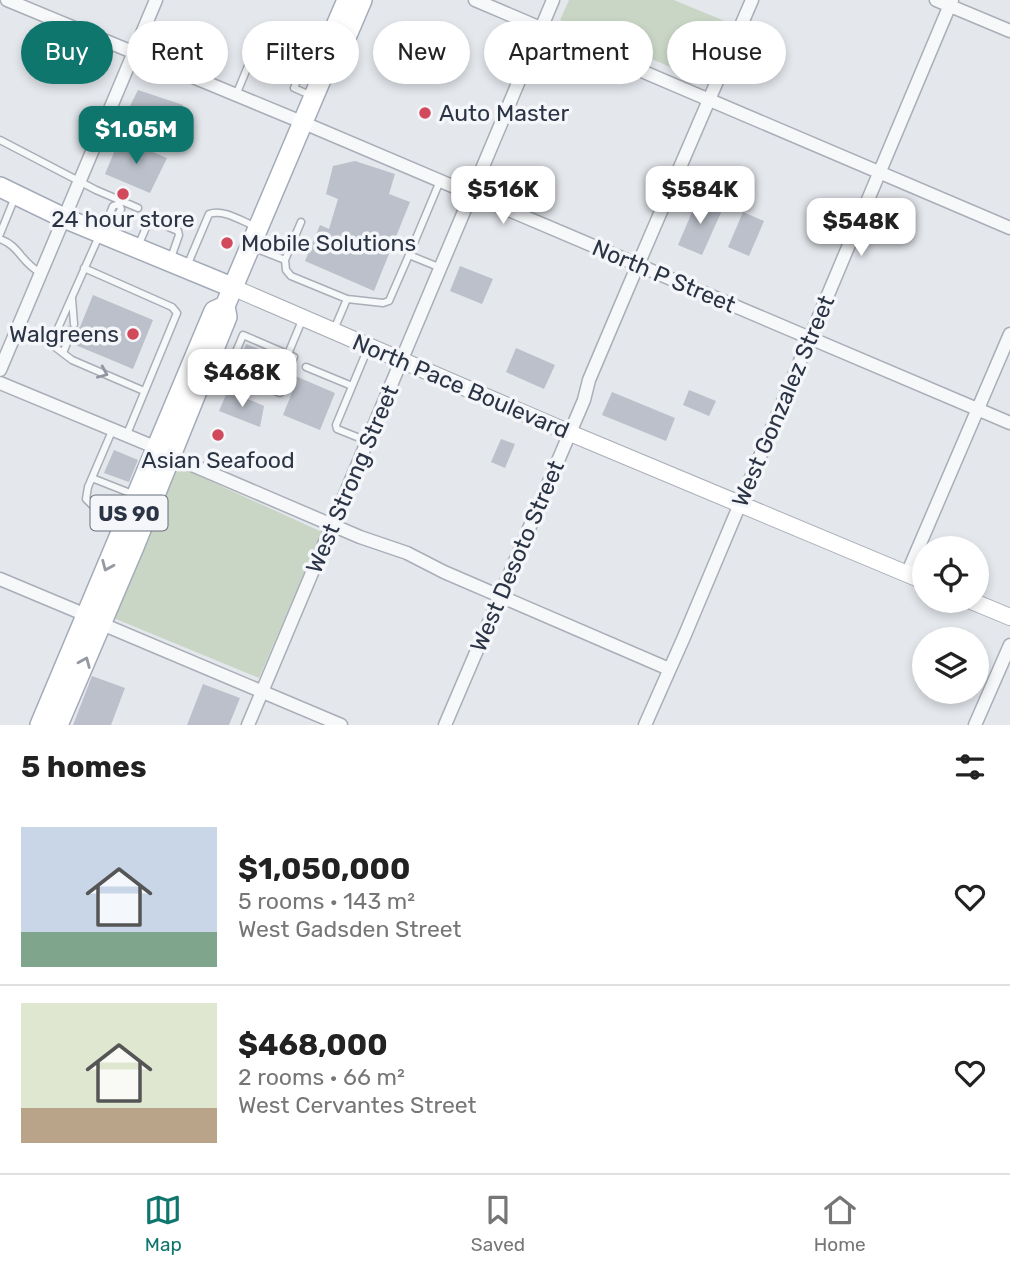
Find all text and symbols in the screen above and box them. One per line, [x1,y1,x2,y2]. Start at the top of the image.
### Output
chip: Buy [21,21,113,84]
chip: Rent [127,21,228,84]
chip: Filters [242,21,359,84]
chip: New [373,21,470,84]
chip: Apartment [484,21,653,84]
chip: House [667,21,786,84]
place label: Auto Master [439,99,569,127]
marker: Auto Master [417,105,433,121]
pin: $1.05M [79,106,193,166]
text: $1.05M [95,115,177,143]
pin: $516K [454,166,552,226]
pin: $584K [651,166,749,226]
text: $516K [467,175,539,203]
text: $584K [662,175,738,203]
marker: 24 hour store [115,186,131,202]
pin: $548K [812,198,910,258]
place label: 24 hour store [51,205,195,233]
text: $548K [823,207,899,235]
place label: Mobile Solutions [241,229,416,257]
street label: North P Street [588,233,740,319]
marker: Mobile Solutions [219,235,235,251]
street label: West Gonzalez Street [726,291,840,511]
place label: Walgreens [9,320,119,348]
marker: Walgreens [125,326,141,342]
street label: North Pace Boulevard [348,328,574,444]
pin: $468K [193,350,291,409]
text: $468K [204,358,280,386]
one-way arrow [95,365,108,379]
street label: West Strong Street [300,381,404,577]
marker: Asian Seafood [210,427,226,443]
place label: Asian Seafood [141,446,295,474]
street label: West Desoto Street [464,456,570,656]
road number: US 90 [90,496,168,530]
map controls [912,536,989,704]
button: locate [912,536,989,613]
one-way arrow [101,559,115,571]
button: layers [912,627,989,704]
one-way arrow [77,657,91,670]
icon: filters [951,748,989,786]
text: 5 homes [21,749,147,785]
text: $1,050,000 [238,851,410,887]
icon: home [77,855,161,939]
icon: heart [951,878,989,916]
text: 5 rooms · 143 m² [238,887,415,915]
text: West Gadsden Street [238,915,462,943]
text: $468,000 [238,1027,388,1063]
icon: home [77,1031,161,1115]
icon: heart [951,1054,989,1092]
text: 2 rooms · 66 m² [238,1063,405,1091]
text: West Cervantes Street [238,1091,477,1119]
tab: Map [144,1191,182,1256]
tab: Saved [471,1191,525,1256]
tab: Home [814,1191,866,1256]

